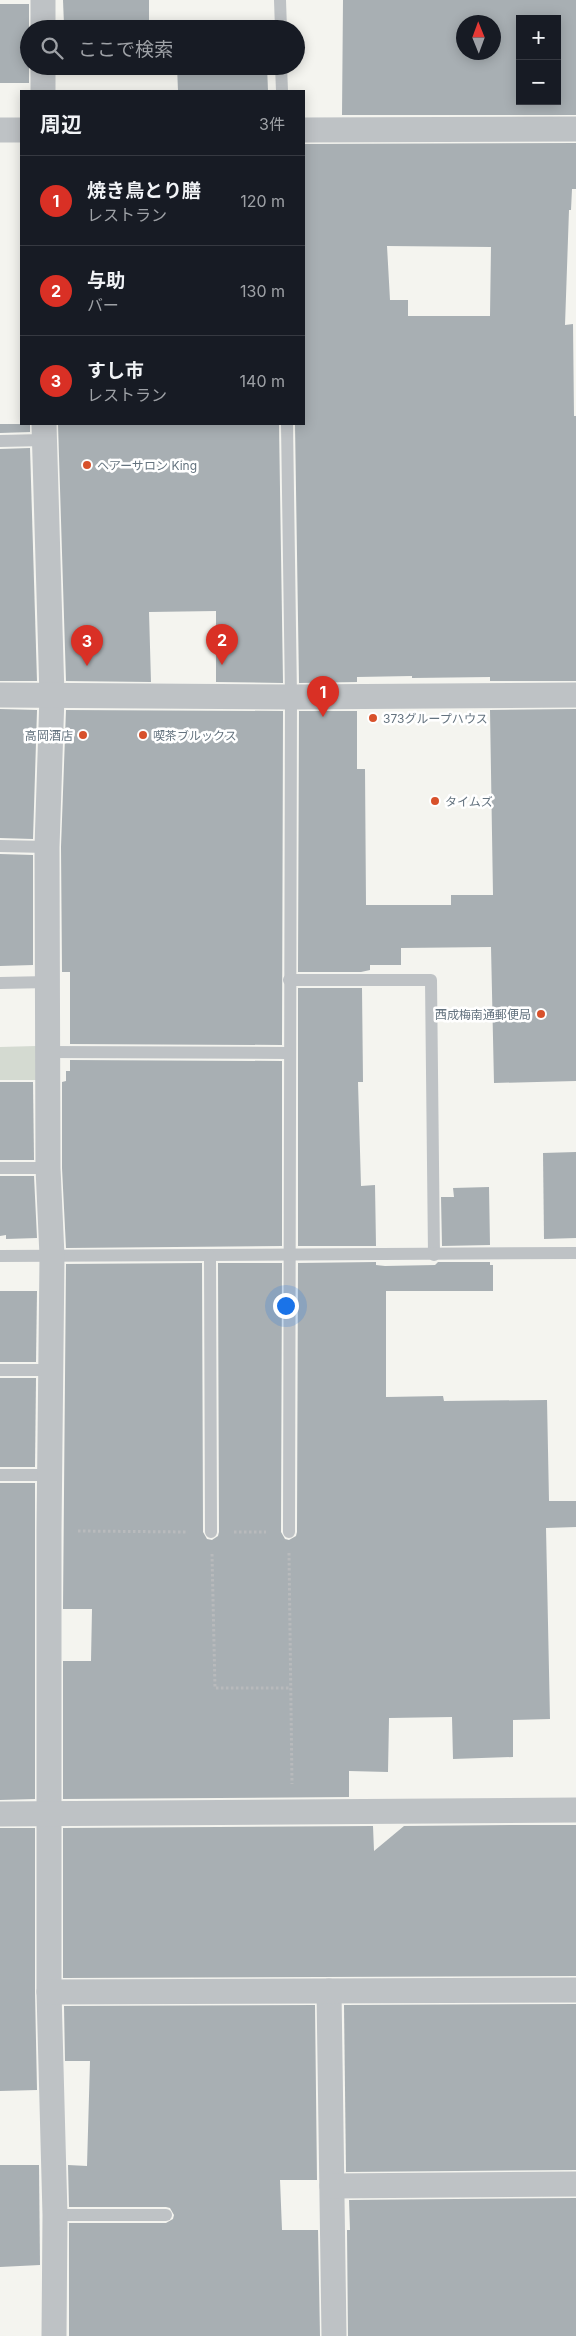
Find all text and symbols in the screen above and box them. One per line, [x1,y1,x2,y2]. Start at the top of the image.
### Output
north arrow [456,15,501,60]
map controls [516,15,561,105]
button: + [516,15,561,60]
search box [20,20,305,75]
icon: search [38,34,66,62]
text: ここで検索 [78,38,173,61]
button: − [516,60,561,105]
text: 周辺 [40,112,82,137]
text: 3件 [259,114,285,134]
text: 焼き鳥とり膳 [87,179,201,202]
text: 1 [53,191,59,211]
text: 120 m [240,191,285,211]
text: レストラン [87,205,167,225]
text: 与助 [87,269,125,292]
text: 2 [51,281,61,301]
text: 130 m [240,281,285,301]
text: バー [87,295,119,315]
text: すし市 [87,359,144,382]
text: 3 [51,371,61,391]
text: 140 m [240,371,285,391]
text: レストラン [87,385,167,405]
place label: ヘアーサロン King [97,458,197,473]
marker: ヘアーサロン King [81,459,93,471]
pin: 2 [206,624,238,665]
pin: 3 [71,625,103,666]
pin: 1 [307,676,339,717]
place label: 373グループハウス [383,711,488,726]
marker: 373グループハウス [367,712,379,724]
place label: 高岡酒店 [25,728,73,743]
place label: 喫茶ブルックス [153,728,237,743]
marker: 高岡酒店 [77,729,89,741]
marker: 喫茶ブルックス [137,729,149,741]
place label: タイムズ [445,794,493,809]
marker: タイムズ [429,795,441,807]
place label: 西成梅南通郵便局 [435,1007,531,1022]
marker: 西成梅南通郵便局 [535,1008,547,1020]
your location [273,1293,299,1319]

